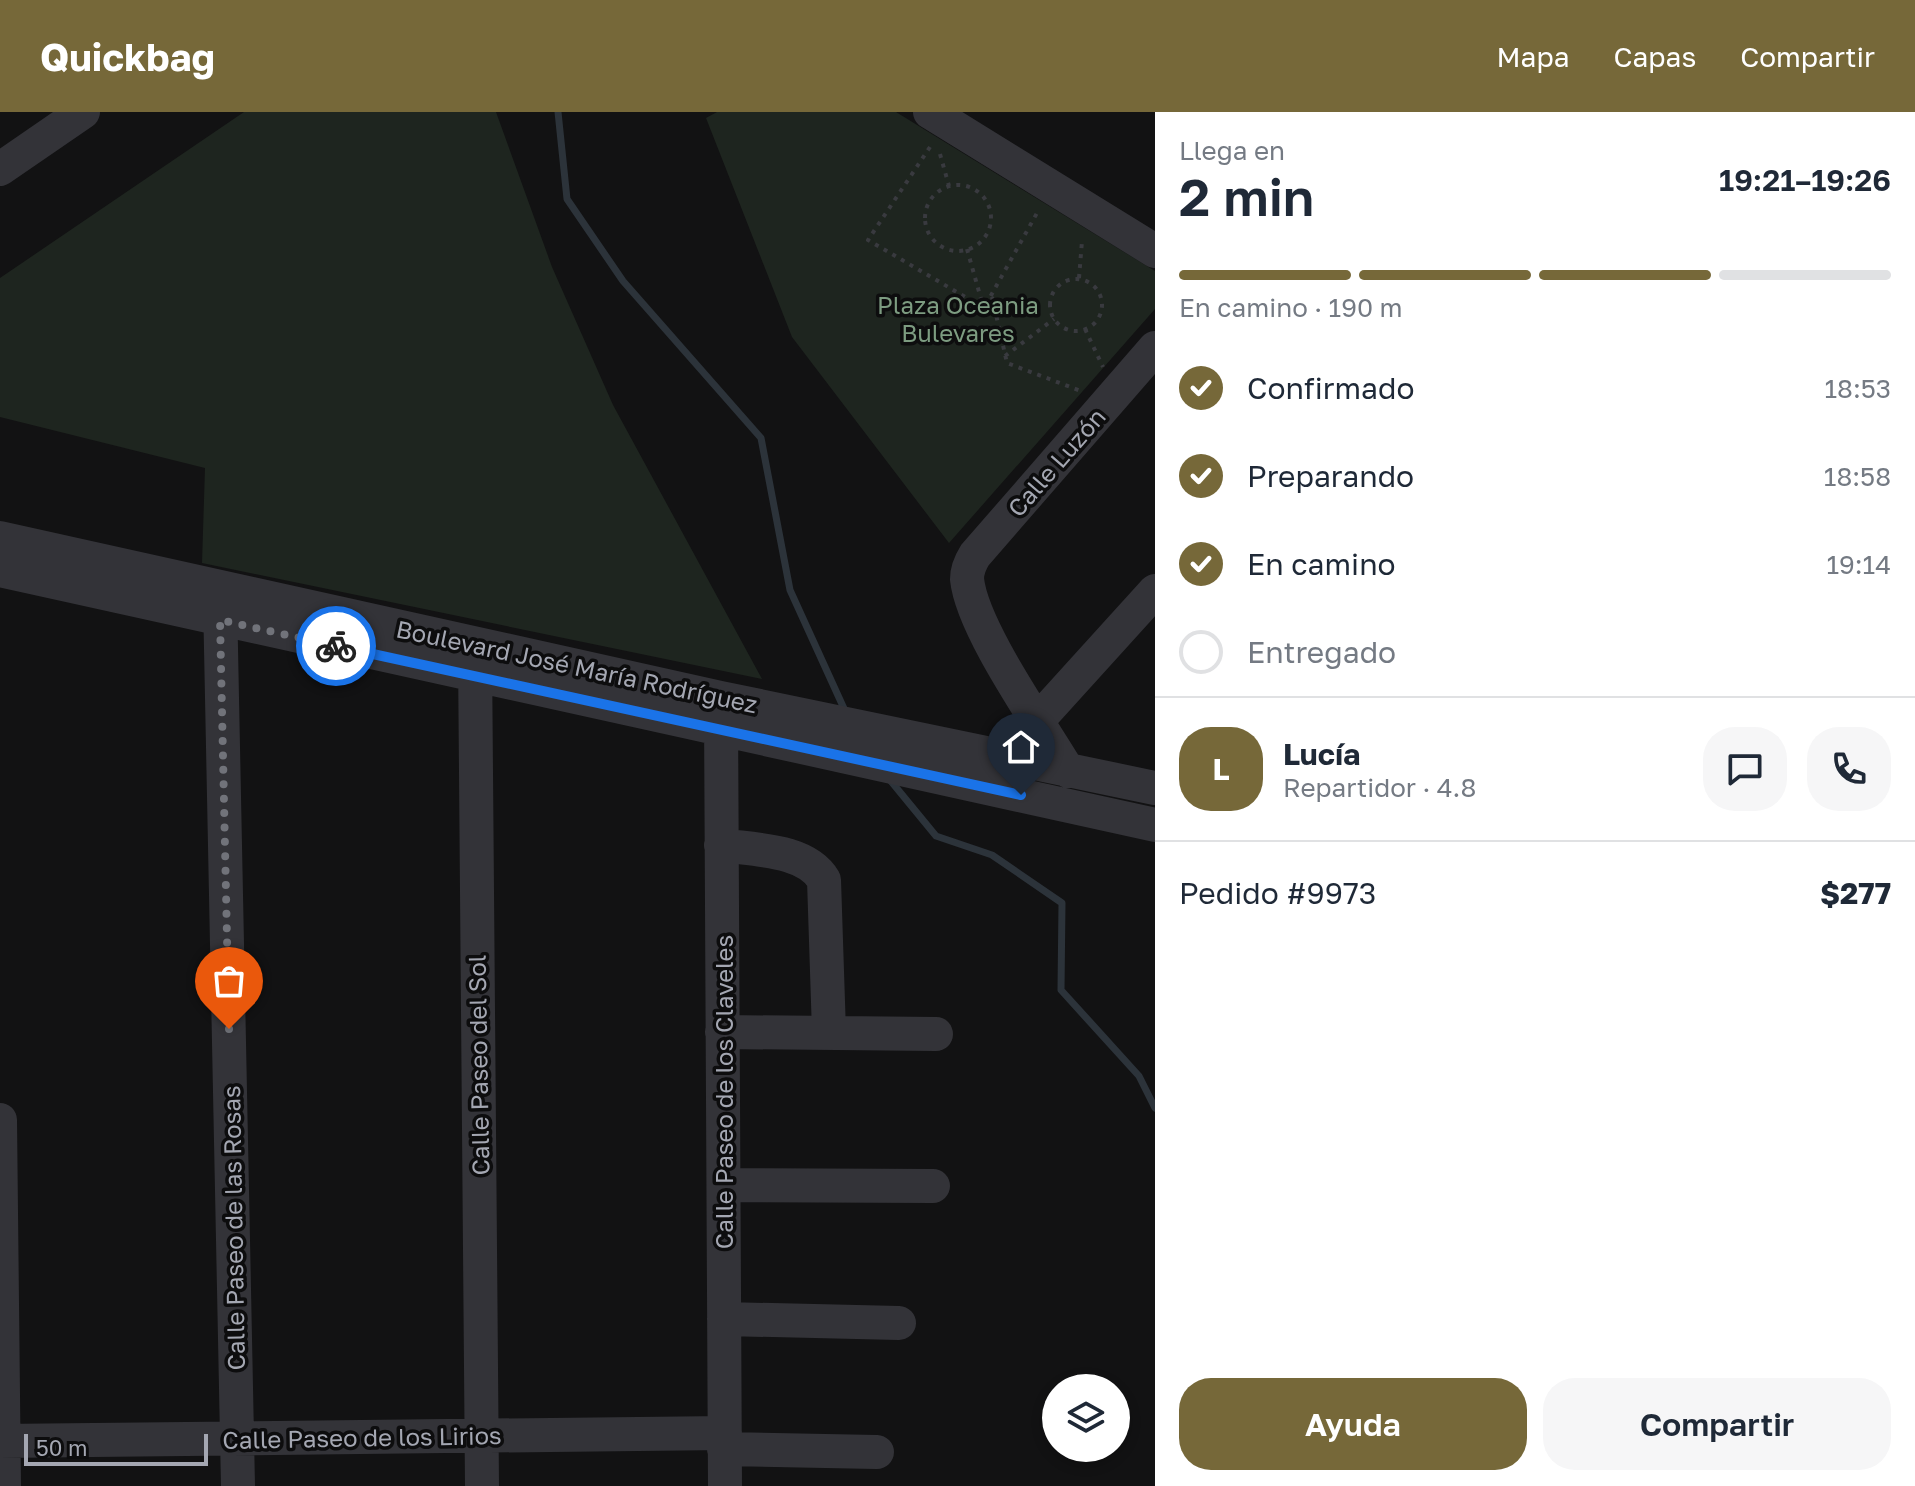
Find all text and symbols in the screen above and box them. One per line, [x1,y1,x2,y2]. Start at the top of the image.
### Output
text: Quickbag [40,34,215,79]
text: Mapa [1497,40,1569,73]
text: Capas [1613,40,1696,73]
text: Compartir [1740,40,1875,73]
text: Llega en [1179,135,1285,166]
text: 19:21–19:26 [1719,162,1891,198]
text: 2 min [1179,165,1314,227]
park label: Plaza Oceania Bulevares [877,290,1039,347]
text: En camino · 190 m [1179,292,1403,323]
icon: check [1179,366,1223,410]
text: Confirmado [1247,370,1415,406]
text: 18:53 [1824,373,1891,404]
street label: Calle Luzón [1001,402,1111,522]
icon: check [1179,454,1223,498]
text: Preparando [1247,458,1414,494]
text: 18:58 [1824,461,1891,492]
icon: check [1179,542,1223,586]
text: En camino [1247,546,1396,582]
text: 19:14 [1826,549,1891,580]
courier [296,606,376,686]
street label: Boulevard José María Rodríguez [394,614,760,718]
icon: bike [314,624,358,668]
text: Entregado [1247,634,1396,670]
pin [987,713,1055,795]
icon: home [999,725,1043,769]
button: chat [1703,727,1787,811]
button: phone [1807,727,1891,811]
text: Lucía [1283,736,1361,772]
text: L [1212,751,1230,787]
text: Repartidor · 4.8 [1283,772,1476,803]
text: Pedido #9973 [1179,875,1376,911]
text: $277 [1820,875,1891,911]
street label: Calle Paseo de los Claveles [709,935,738,1249]
pin [195,947,263,1029]
street label: Calle Paseo del Sol [462,954,494,1176]
icon: bag [207,959,251,1003]
street label: Calle Paseo de las Rosas [216,1085,250,1371]
map controls [1042,1374,1130,1462]
button: layers [1042,1374,1130,1462]
button: Ayuda [1179,1378,1527,1470]
button: Compartir [1543,1378,1891,1470]
street label: Calle Paseo de los Lirios [222,1420,502,1454]
scale bar [24,1430,208,1466]
text: 50 m [36,1434,87,1461]

